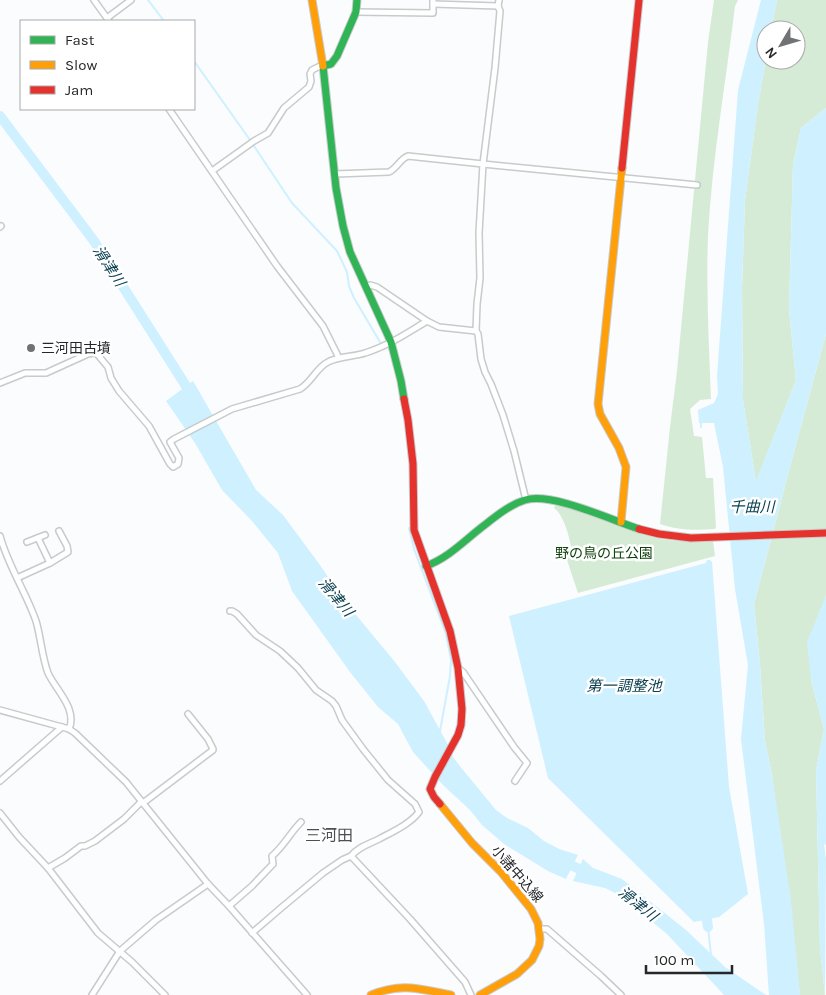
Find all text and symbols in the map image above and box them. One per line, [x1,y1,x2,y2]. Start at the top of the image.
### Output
legend [20,20,195,110]
north arrow [756,20,806,70]
text: Fast [65,31,95,49]
text: N [761,44,781,62]
text: Slow [65,56,97,74]
text: Jam [65,81,93,99]
water label: 滑津川 [89,242,130,291]
place label: 三河田古墳 [41,340,111,357]
marker: 三河田古墳 [25,342,37,354]
water label: 千曲川 [729,498,776,516]
park label: 野の鳥の丘公園 [555,545,653,562]
water label: 滑津川 [315,574,359,622]
water label: 第一調整池 [586,677,663,695]
district label: 三河田 [305,826,353,845]
street label: 小諸中込線 [488,842,546,906]
water label: 滑津川 [615,883,663,926]
scale bar [646,942,732,974]
text: 100 m [654,951,694,969]

